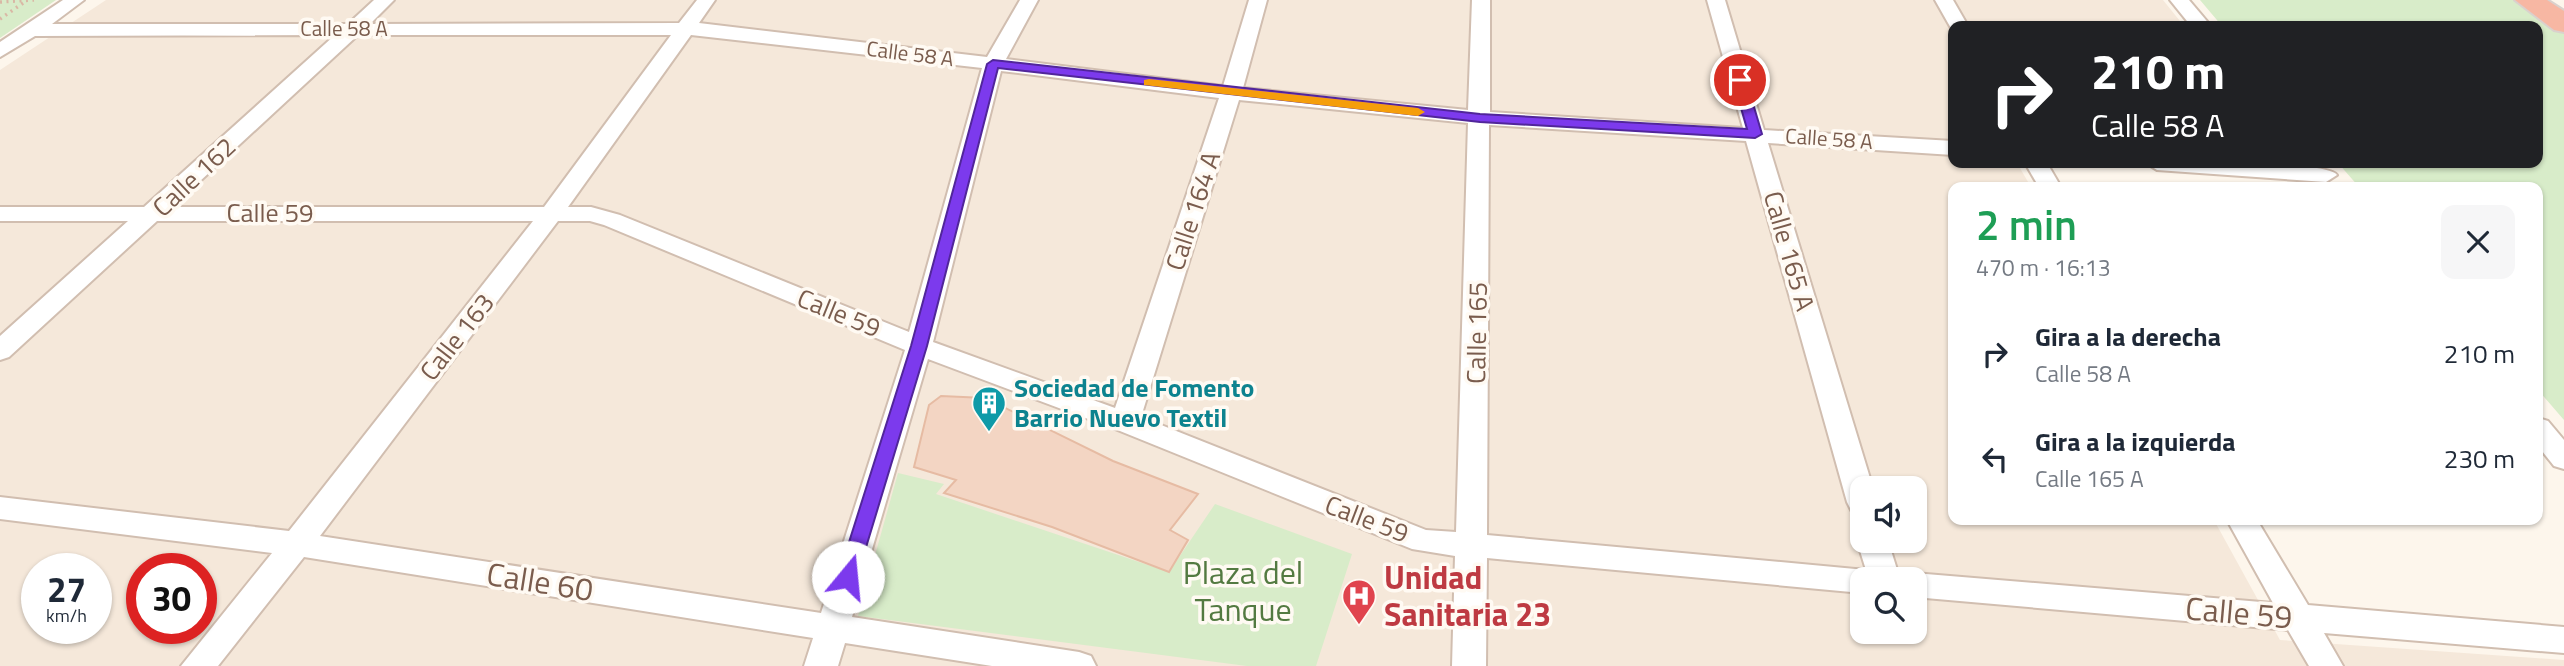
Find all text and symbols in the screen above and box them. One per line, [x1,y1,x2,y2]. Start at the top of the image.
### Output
street label: Calle 58 A [300,12,388,44]
street label: Calle 58 A [865,32,956,74]
text: 210 m [2091,33,2225,108]
icon: right [1976,49,2067,140]
pin [1710,50,1770,110]
icon: arrive [1721,61,1759,99]
text: Calle 58 A [2091,101,2224,149]
street label: Calle 58 A [1784,119,1874,157]
street label: Calle 162 [143,128,244,226]
street label: Calle 164 A [1155,146,1230,275]
street label: Calle 165 A [1754,186,1825,315]
text: 2 min [1976,192,2077,256]
street label: Calle 59 [226,193,314,232]
button: close [2441,205,2515,279]
text: 470 m · 16:13 [1976,250,2111,285]
street label: Calle 59 [791,278,887,347]
street label: Calle 165 [1456,282,1497,384]
street label: Calle 163 [410,285,503,389]
text: Gira a la derecha [2035,317,2221,356]
text: 210 m [2444,334,2515,373]
icon: right [1976,335,2014,373]
text: Calle 58 A [2035,356,2131,391]
place label: Sociedad de Fomento Barrio Nuevo Textil [1014,368,1254,437]
building icon: Sociedad de Fomento Barrio Nuevo Textil [970,384,1008,433]
text: Gira a la izquierda [2035,422,2236,461]
text: 230 m [2444,439,2515,478]
icon: left [1976,440,2014,478]
text: Calle 165 A [2035,461,2144,496]
map controls [1850,476,1927,644]
button: sound [1850,476,1927,553]
street label: Calle 59 [1320,485,1415,552]
position arrow [811,540,885,614]
park label: Plaza del Tanque [1183,548,1303,633]
street label: Calle 60 [483,549,597,613]
speed limit sign: 30 [126,553,217,644]
place label: Unidad Sanitaria 23 [1384,553,1551,638]
text: 27 [47,562,86,616]
button: search [1850,567,1927,644]
hospital icon: Unidad Sanitaria 23 [1340,577,1378,626]
street label: Calle 59 [2184,583,2295,641]
text: km/h [46,602,87,629]

